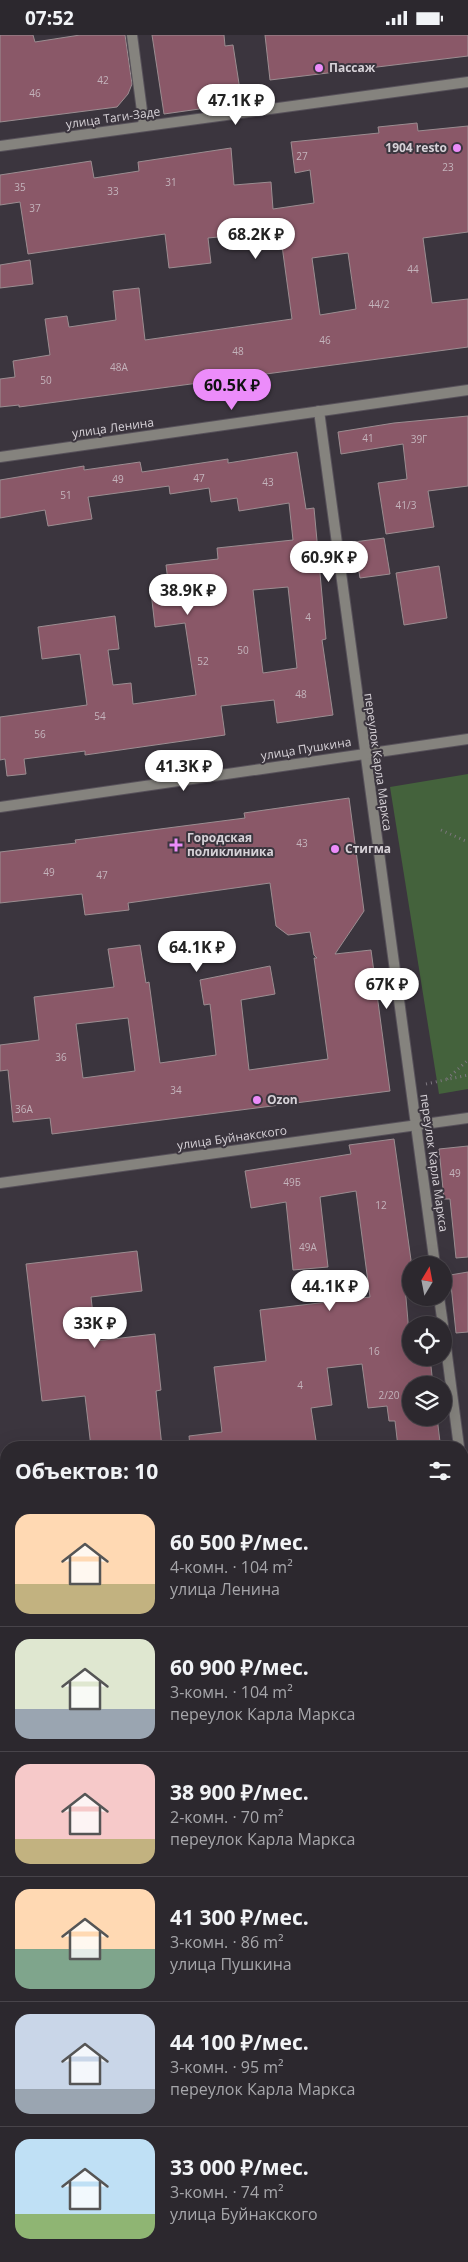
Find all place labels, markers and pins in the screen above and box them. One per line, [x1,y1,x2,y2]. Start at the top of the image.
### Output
place label: Пассаж [329,59,376,76]
marker: Пассаж [313,62,325,74]
pin: 47.1K ₽ [190,83,282,126]
place label: 1904 resto [385,139,447,156]
marker: 1904 resto [451,142,463,154]
pin: 68.2K ₽ [210,217,302,260]
pin: 60.5K ₽ [186,369,278,411]
pin: 60.9K ₽ [283,541,375,583]
pin: 38.9K ₽ [142,573,234,616]
pin: 41.3K ₽ [138,749,230,792]
place label: Городская поликлиника [187,829,274,860]
marker: Городская поликлиника [169,838,183,852]
place label: Стигма [345,840,391,857]
marker: Стигма [329,843,341,855]
pin: 64.1K ₽ [151,931,243,973]
pin: 67K ₽ [352,967,422,1010]
place label: Ozon [267,1091,298,1108]
marker: Ozon [251,1094,263,1106]
pin: 44.1K ₽ [284,1269,376,1312]
pin: 33K ₽ [60,1307,130,1349]

